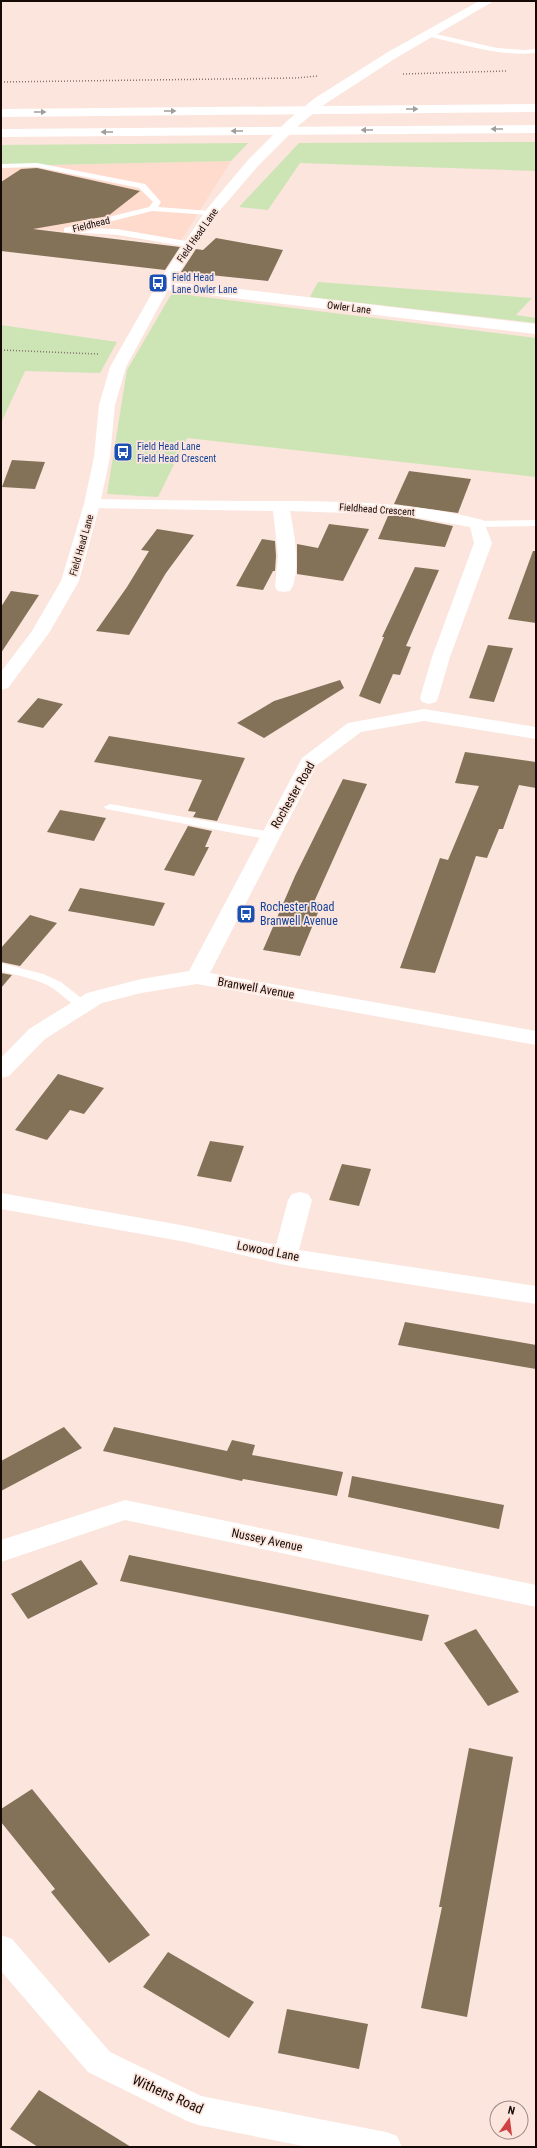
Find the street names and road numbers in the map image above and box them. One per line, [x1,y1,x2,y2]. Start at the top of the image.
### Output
street label: Field Head Lane [175,206,220,264]
street label: Fieldhead [71,215,111,234]
street label: Owler Lane [326,299,372,316]
street label: Fieldhead Crescent [339,501,415,518]
street label: Field Head Lane [67,513,96,577]
street label: Rochester Road [268,759,318,831]
street label: Branwell Avenue [216,974,296,1002]
street label: Lowood Lane [236,1238,301,1264]
street label: Nussey Avenue [230,1526,304,1554]
street label: Withens Road [130,2071,206,2117]

